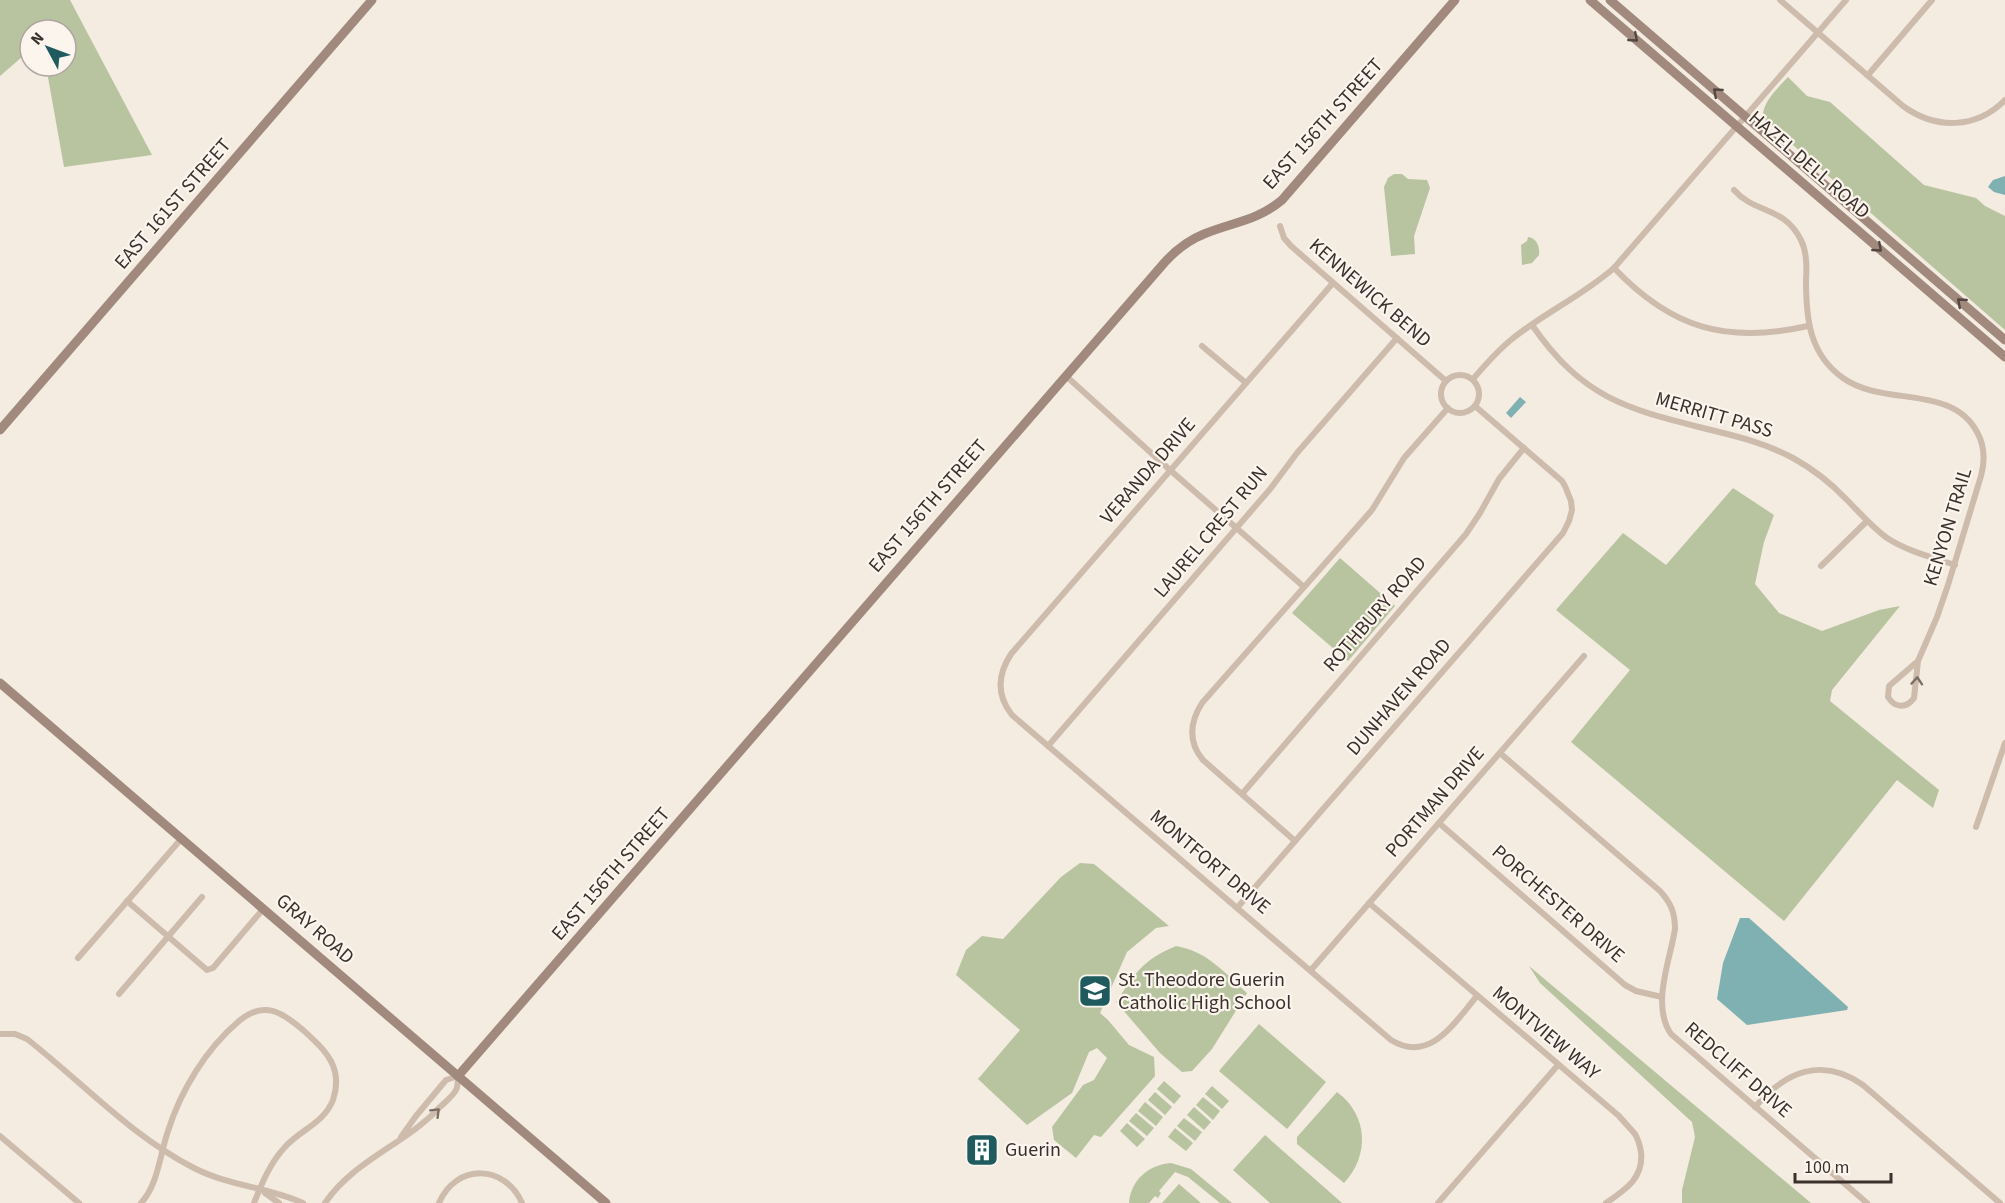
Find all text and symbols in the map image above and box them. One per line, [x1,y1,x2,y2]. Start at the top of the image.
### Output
north arrow [18,18,78,78]
text: N [26,28,49,50]
one-way arrow [1627,31,1638,42]
street label: EAST 156TH STREET [1256,52,1390,196]
one-way arrow [1713,89,1724,100]
street label: HAZEL DELL ROAD [1742,104,1876,226]
street label: EAST 161ST STREET [108,132,238,276]
street label: KENNEWICK BEND [1303,232,1437,354]
one-way arrow [1871,240,1882,251]
one-way arrow [1957,298,1968,309]
street label: MERRITT PASS [1652,385,1776,445]
street label: VERANDA DRIVE [1094,412,1202,530]
street label: EAST 156TH STREET [862,433,994,579]
street label: LAUREL CREST RUN [1147,460,1275,604]
street label: KENYON TRAIL [1917,464,1979,590]
street label: ROTHBURY ROAD [1317,550,1433,678]
street label: DUNHAVEN ROAD [1340,632,1458,762]
one-way arrow [1910,677,1923,686]
street label: PORTMAN DRIVE [1379,741,1491,863]
street label: EAST 156TH STREET [545,801,677,947]
street label: MONTFORT DRIVE [1144,803,1276,921]
street label: PORCHESTER DRIVE [1486,838,1630,970]
street label: GRAY ROAD [270,887,360,971]
place label: St. Theodore Guerin Catholic High School [1118,966,1291,1017]
school or university icon: St. Theodore Guerin Catholic High School [1077,973,1113,1009]
street label: MONTVIEW WAY [1486,979,1606,1087]
street label: REDCLIFF DRIVE [1678,1015,1798,1125]
one-way arrow [429,1108,440,1118]
building icon: Guerin [964,1132,1000,1168]
place label: Guerin [1005,1136,1061,1164]
scale bar [1795,1146,1891,1184]
text: 100 m [1804,1155,1849,1180]

